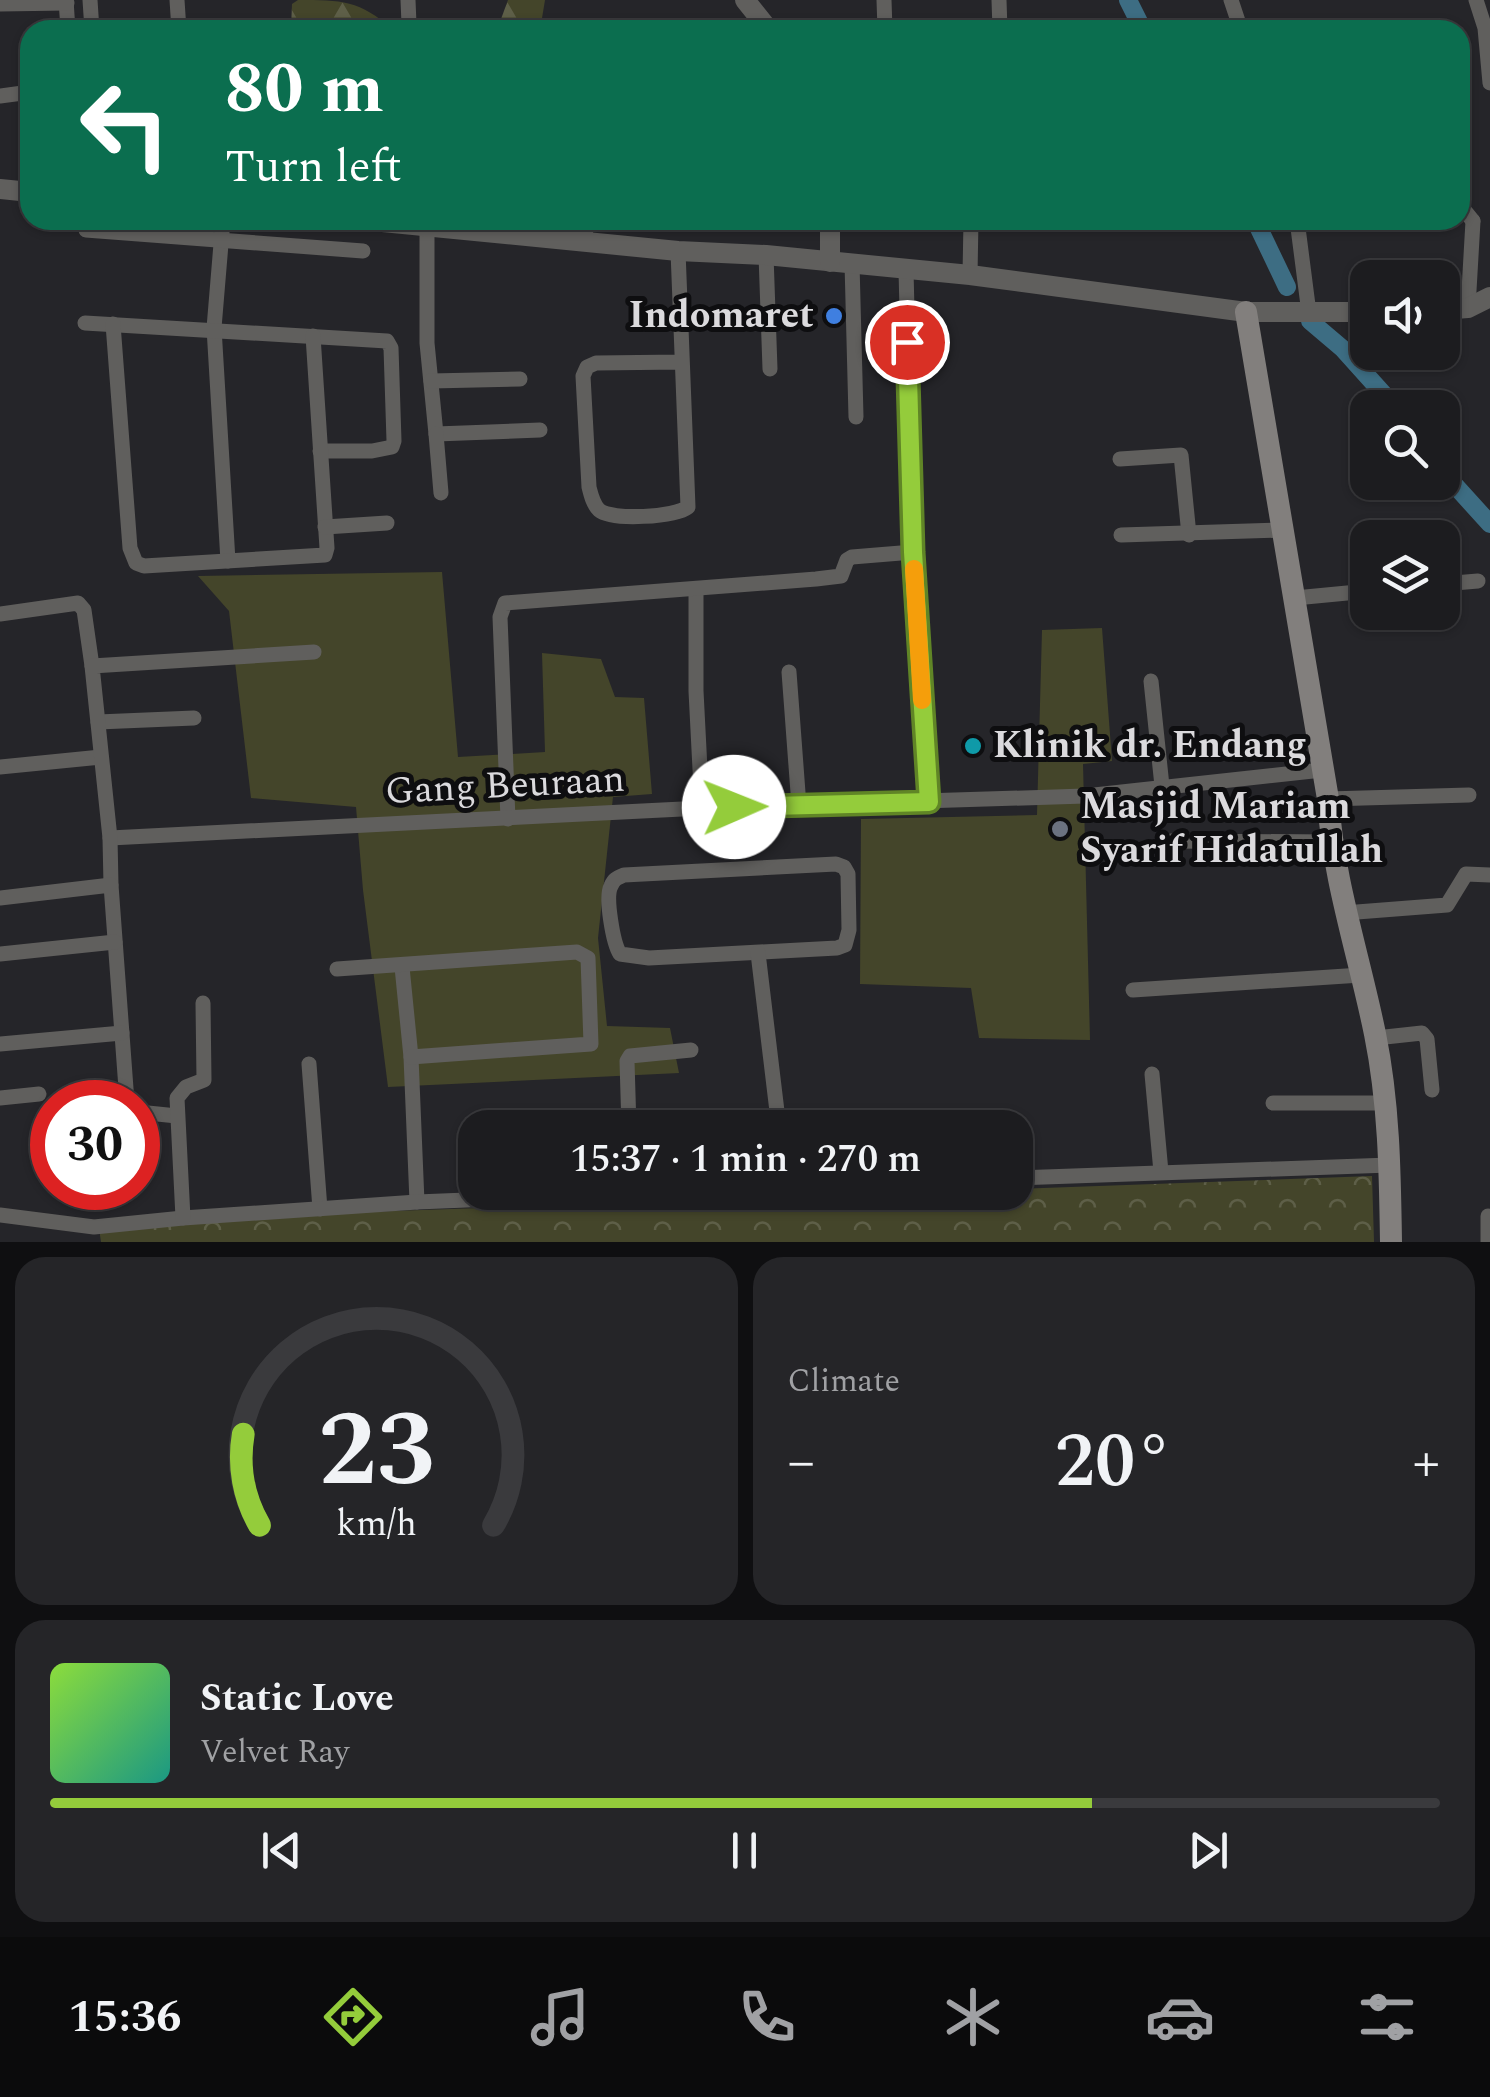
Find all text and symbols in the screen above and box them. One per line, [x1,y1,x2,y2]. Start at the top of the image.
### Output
text: 80 m [225,37,384,143]
icon: left [60,60,190,190]
text: Turn left [225,133,402,202]
map controls [1350,260,1460,630]
button: sound [1350,260,1460,370]
place label: Indomaret [628,287,814,345]
pin [865,300,950,385]
marker: Indomaret [823,305,845,327]
icon: arrive [880,315,935,370]
button: search [1350,390,1460,500]
button: layers [1350,520,1460,630]
place label: Klinik dr. Endang [993,717,1307,775]
marker: Klinik dr. Endang [962,735,984,757]
street label: Gang Beuraan [384,751,626,821]
position arrow [682,755,786,859]
place label: Masjid Mariam Syarif Hidatullah [1080,778,1383,880]
marker: Masjid Mariam Syarif Hidatullah [1049,818,1071,840]
speed limit sign: 30 [30,1080,160,1210]
text: 15:37 · 1 min · 270 m [570,1131,921,1189]
text: Climate [788,1357,900,1406]
text: 23 [318,1373,435,1531]
text: 20° [1055,1406,1173,1520]
text: − [788,1421,815,1504]
text: + [1412,1421,1440,1504]
text: km/h [336,1497,416,1552]
text: Static Love [200,1670,394,1728]
text: Velvet Ray [200,1728,349,1777]
icon: previous [254,1823,309,1878]
icon: pause [717,1823,772,1878]
icon: next [1181,1823,1236,1878]
icon: directions [318,1982,388,2052]
icon: music [525,1982,595,2052]
icon: phone [732,1982,802,2052]
icon: climate [938,1982,1008,2052]
icon: car [1145,1982,1215,2052]
icon: filters [1352,1982,1422,2052]
text: 15:36 [68,1983,181,2052]

